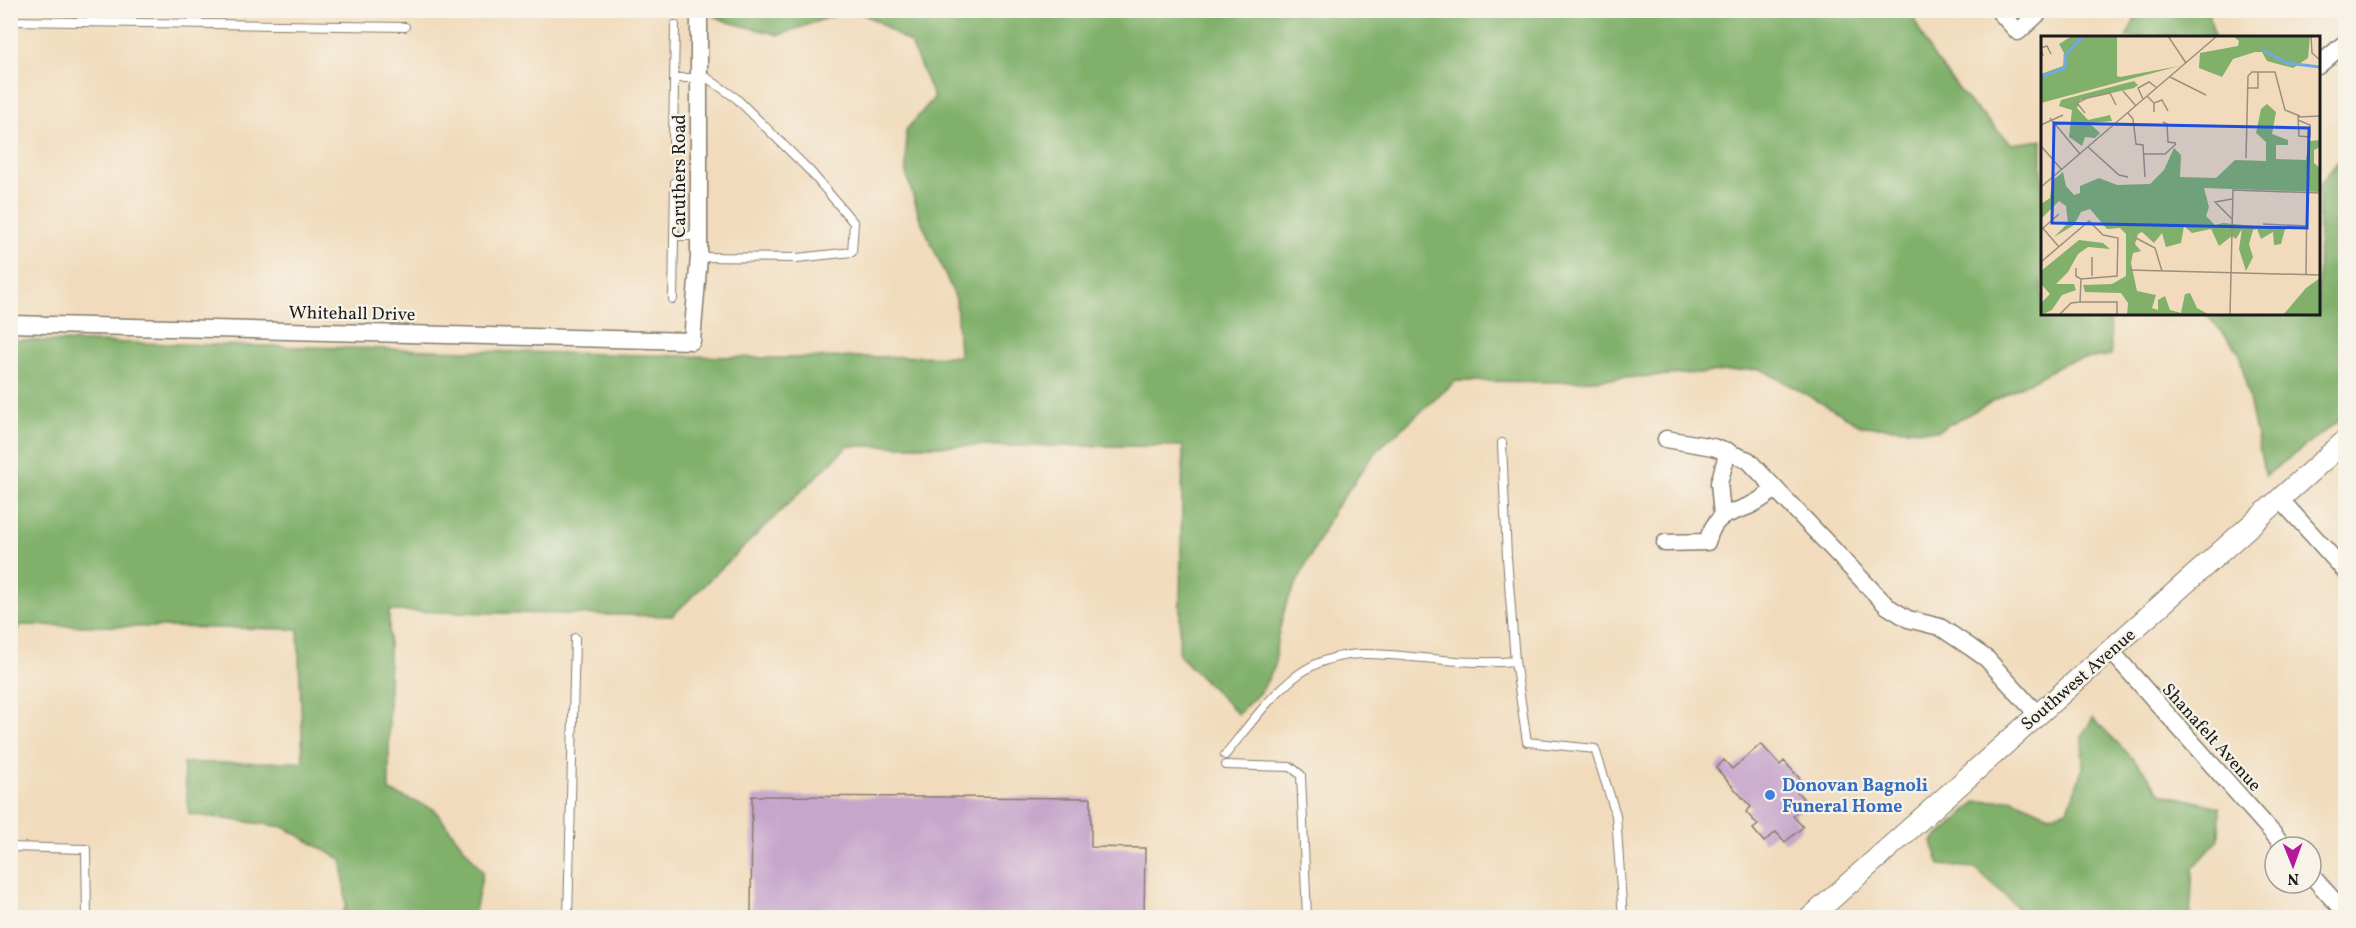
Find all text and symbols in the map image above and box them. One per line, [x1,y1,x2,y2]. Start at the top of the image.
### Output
inset map [2041,36,2320,315]
street label: Caruthers Road [668,114,693,238]
street label: Whitehall Drive [288,301,416,328]
street label: Southwest Avenue [2016,623,2142,737]
street label: Shanafelt Avenue [2155,678,2266,798]
place label: Donovan Bagnoli Funeral Home [1782,774,1928,820]
marker: Donovan Bagnoli Funeral Home [1763,788,1777,802]
north arrow [2263,835,2323,895]
text: N [2287,867,2299,889]

